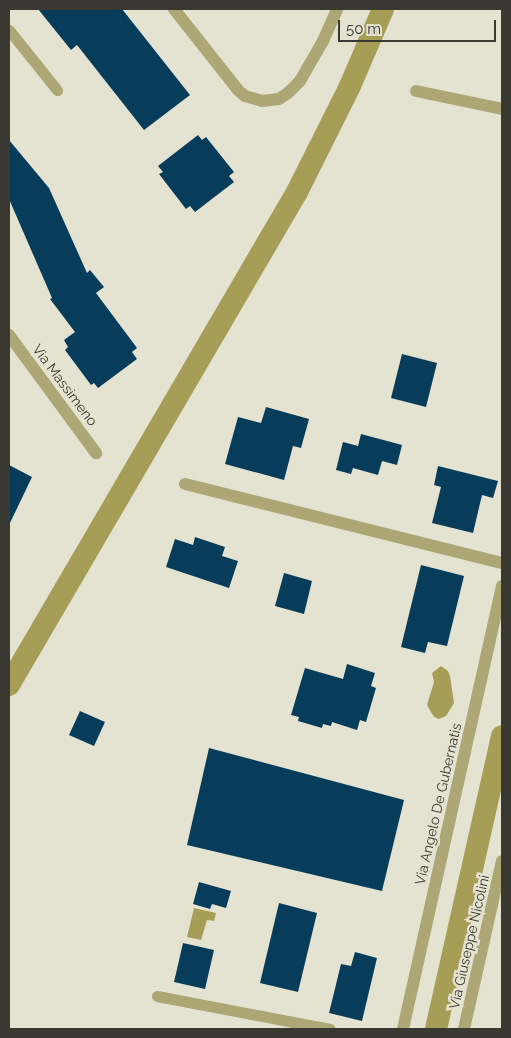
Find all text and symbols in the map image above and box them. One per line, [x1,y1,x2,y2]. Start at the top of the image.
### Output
scale bar [341,10,498,42]
text: 50 m [346,20,381,38]
street label: Via Massimeno [29,341,101,429]
street label: Via Angelo De Gubernatis [411,721,465,887]
street label: Via Giuseppe Nicolini [445,873,493,1011]

